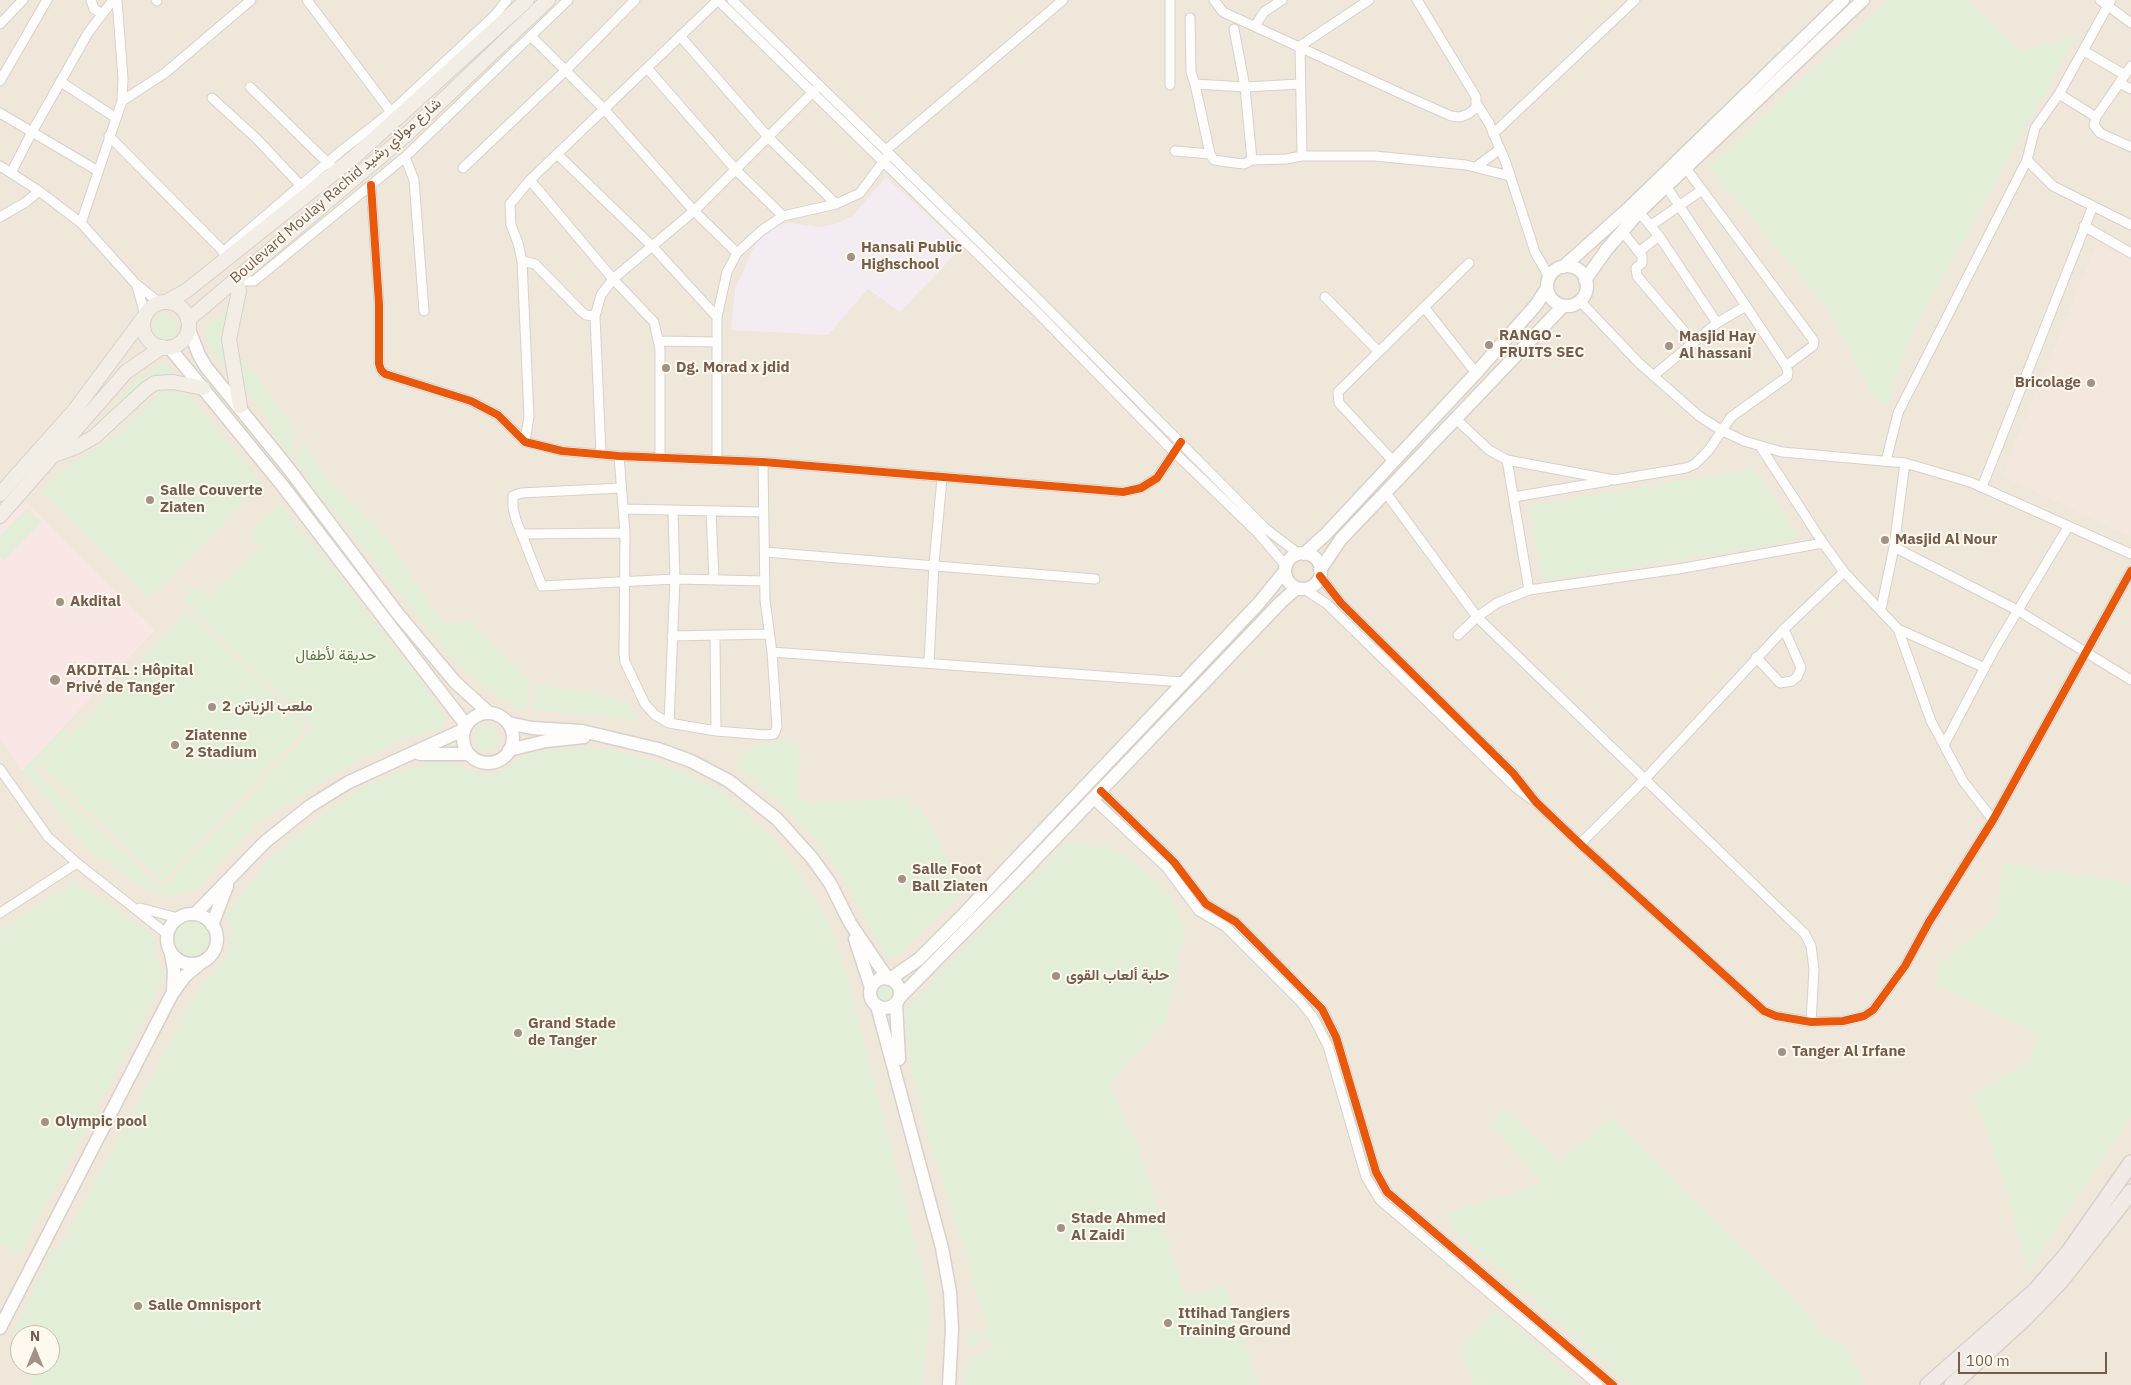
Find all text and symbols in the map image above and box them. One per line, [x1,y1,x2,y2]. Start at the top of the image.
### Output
street label: Boulevard Moulay Rachid شارع مولاي رشيد [227,94,445,288]
place label: Hansali Public Highschool [861,239,962,274]
marker: Hansali Public Highschool [845,251,857,263]
place label: RANGO - FRUITS SEC [1499,327,1584,362]
place label: Masjid Hay Al hassani [1679,328,1756,363]
marker: RANGO - FRUITS SEC [1483,339,1495,351]
marker: Masjid Hay Al hassani [1663,340,1675,352]
place label: Dg. Morad x jdid [676,359,790,377]
marker: Dg. Morad x jdid [660,362,672,374]
place label: Bricolage [2015,374,2081,392]
marker: Bricolage [2085,377,2097,389]
place label: Salle Couverte Ziaten [160,482,263,517]
marker: Salle Couverte Ziaten [144,494,156,506]
place label: Masjid Al Nour [1895,531,1997,549]
marker: Masjid Al Nour [1879,534,1891,546]
place label: Akdital [70,593,121,611]
marker: Akdital [54,596,66,608]
park label: حديقة لأطفال [296,647,376,665]
place label: AKDITAL : Hôpital Privé de Tanger [66,662,193,697]
marker: AKDITAL : Hôpital Privé de Tanger [48,673,62,687]
place label: ملعب الزياتن 2 [222,698,313,716]
marker: ملعب الزياتن 2 [206,701,218,713]
place label: Ziatenne 2 Stadium [185,727,257,762]
marker: Ziatenne 2 Stadium [169,739,181,751]
place label: Salle Foot Ball Ziaten [912,861,988,896]
marker: Salle Foot Ball Ziaten [896,873,908,885]
place label: حلبة ألعاب القوى [1066,967,1169,985]
marker: حلبة ألعاب القوى [1050,970,1062,982]
place label: Grand Stade de Tanger [528,1015,616,1050]
marker: Grand Stade de Tanger [512,1027,524,1039]
place label: Tanger Al Irfane [1792,1043,1906,1061]
marker: Tanger Al Irfane [1776,1046,1788,1058]
place label: Olympic pool [55,1113,147,1131]
marker: Olympic pool [39,1116,51,1128]
place label: Stade Ahmed Al Zaidi [1071,1210,1166,1245]
marker: Stade Ahmed Al Zaidi [1055,1222,1067,1234]
place label: Salle Omnisport [148,1297,261,1315]
marker: Salle Omnisport [132,1300,144,1312]
place label: Ittihad Tangiers Training Ground [1178,1305,1291,1340]
marker: Ittihad Tangiers Training Ground [1162,1317,1174,1329]
north arrow [10,1325,60,1375]
text: N [30,1327,40,1345]
scale bar [1961,1342,2110,1374]
text: 100 m [1966,1351,2010,1370]

